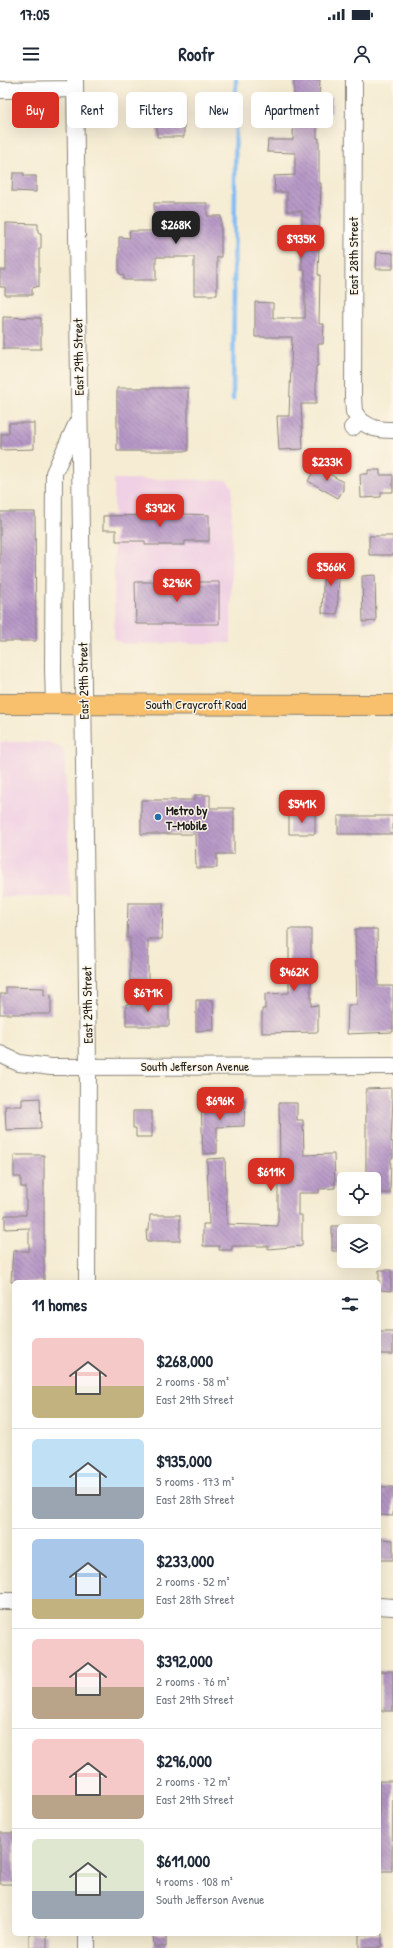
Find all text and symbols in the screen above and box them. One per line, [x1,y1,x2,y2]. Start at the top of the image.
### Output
text: 17:05 [20,4,49,25]
text: Roofr [178,42,215,67]
icon: menu [20,43,42,65]
icon: person [351,43,373,65]
chip: Buy [12,92,59,128]
chip: Rent [67,92,118,128]
chip: Filters [126,92,187,128]
chip: New [195,92,243,128]
chip: Apartment [251,92,333,128]
pin: $268K [148,211,204,245]
text: $268K [161,215,191,233]
street label: East 28th Street [344,216,362,295]
pin: $935K [273,225,329,259]
text: $935K [286,229,316,247]
street label: East 29th Street [68,318,88,396]
pin: $233K [299,448,355,482]
text: $233K [311,452,343,470]
pin: $392K [132,494,188,528]
text: $392K [145,498,175,516]
pin: $566K [303,553,359,587]
text: $566K [316,557,346,575]
pin: $296K [149,569,205,603]
text: $296K [162,573,192,591]
street label: East 29th Street [73,642,93,720]
street label: South Craycroft Road [146,695,246,713]
pin: $541K [274,790,330,824]
text: $541K [288,794,316,812]
place label: Metro by T-Mobile [165,801,208,834]
marker: Metro by T-Mobile [153,812,163,822]
pin: $462K [266,958,322,992]
text: $462K [279,962,309,980]
street label: East 29th Street [77,966,97,1044]
pin: $671K [120,979,176,1013]
text: $671K [133,983,163,1001]
street label: South Jefferson Avenue [141,1057,249,1075]
pin: $696K [192,1087,248,1121]
text: $696K [206,1091,234,1109]
pin: $611K [243,1158,299,1192]
text: $611K [257,1162,285,1180]
map controls [337,1172,381,1268]
button: locate [337,1172,381,1216]
button: layers [337,1224,381,1268]
text: 11 homes [32,1293,87,1316]
icon: filters [339,1293,361,1315]
text: $268,000 [156,1349,213,1372]
icon: home [64,1354,112,1402]
text: 2 rooms · 58 m² [156,1372,229,1390]
text: East 29th Street [156,1390,233,1408]
text: $935,000 [156,1449,212,1472]
icon: home [64,1455,112,1503]
text: 5 rooms · 173 m² [156,1472,234,1490]
text: East 28th Street [156,1490,234,1508]
text: $233,000 [156,1549,214,1572]
icon: home [64,1555,112,1603]
text: 2 rooms · 52 m² [156,1572,229,1590]
text: East 28th Street [156,1590,234,1608]
text: $392,000 [156,1649,213,1672]
icon: home [64,1655,112,1703]
text: 2 rooms · 76 m² [156,1672,229,1690]
text: East 29th Street [156,1690,233,1708]
text: $296,000 [156,1749,212,1772]
icon: home [64,1755,112,1803]
text: 2 rooms · 72 m² [156,1772,230,1790]
text: East 29th Street [156,1790,233,1808]
text: $611,000 [156,1849,210,1872]
icon: home [64,1855,112,1903]
text: 4 rooms · 108 m² [156,1872,233,1890]
text: South Jefferson Avenue [156,1890,264,1908]

